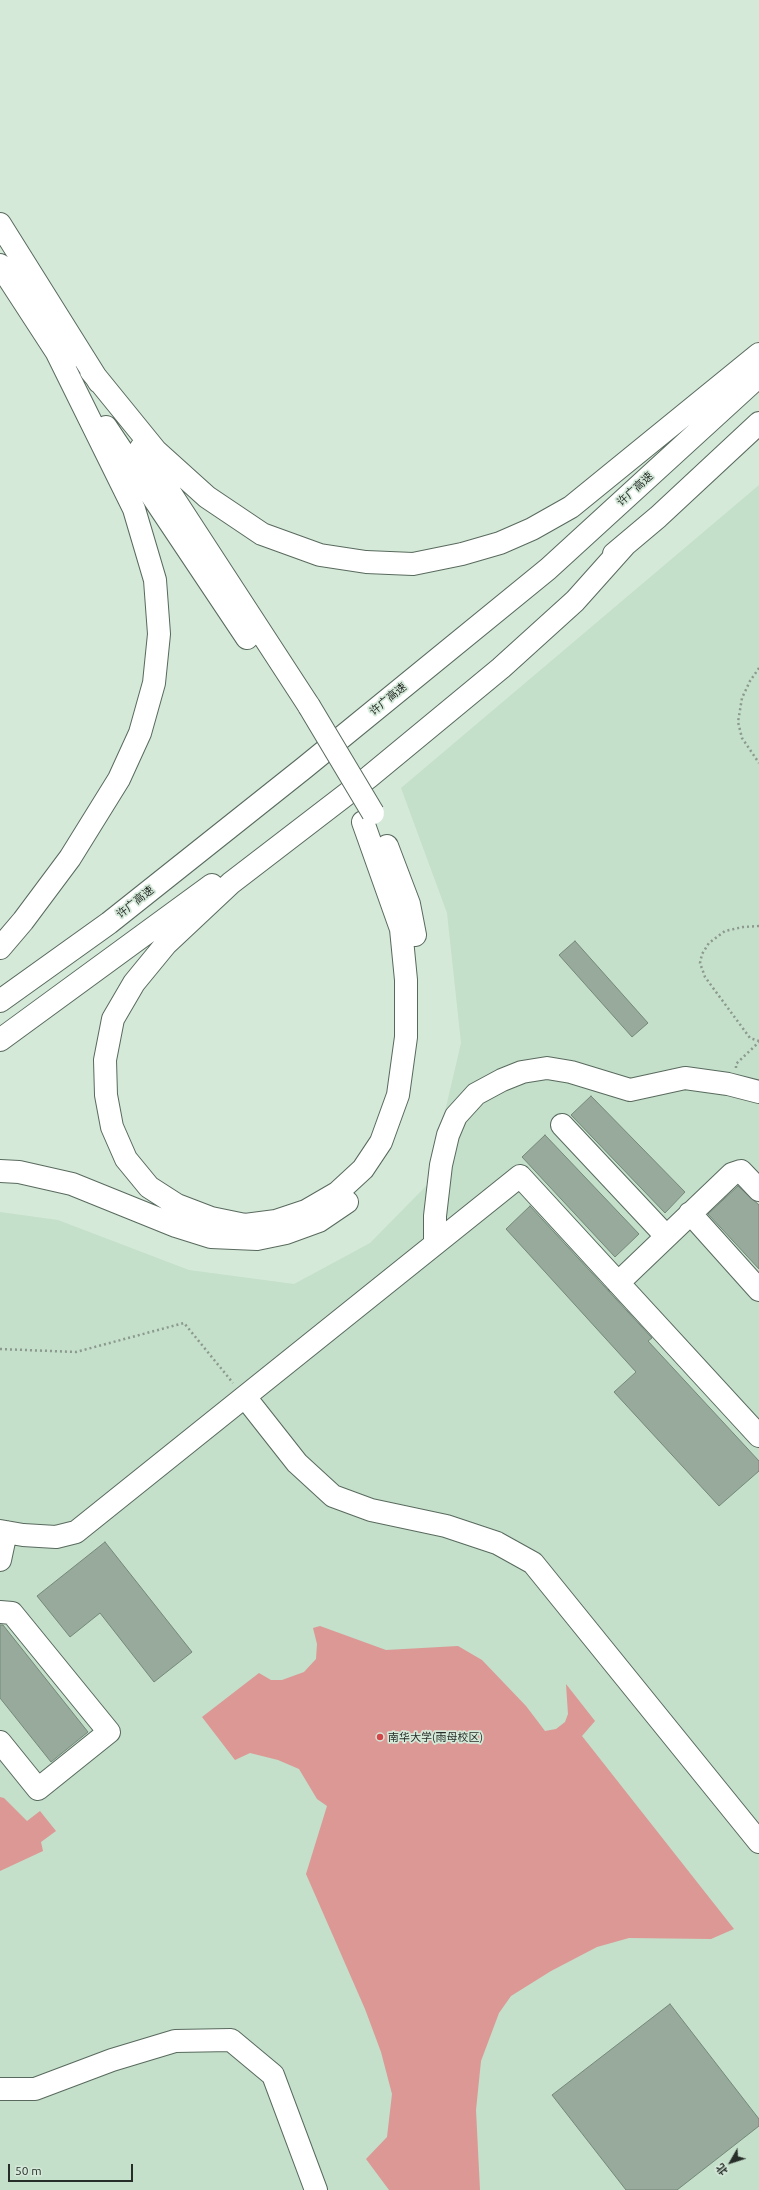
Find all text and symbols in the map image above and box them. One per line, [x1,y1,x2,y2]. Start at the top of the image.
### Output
street label: 许广高速 [614,469,656,509]
street label: 许广高速 [367,680,409,718]
street label: 许广高速 [114,883,156,921]
place label: 南华大学(雨母校区) [388,1730,483,1744]
marker: 南华大学(雨母校区) [375,1732,385,1742]
north arrow [711,2142,751,2182]
scale bar [10,2156,135,2182]
text: 北 [714,2162,730,2178]
text: 50 m [15,2164,42,2177]

